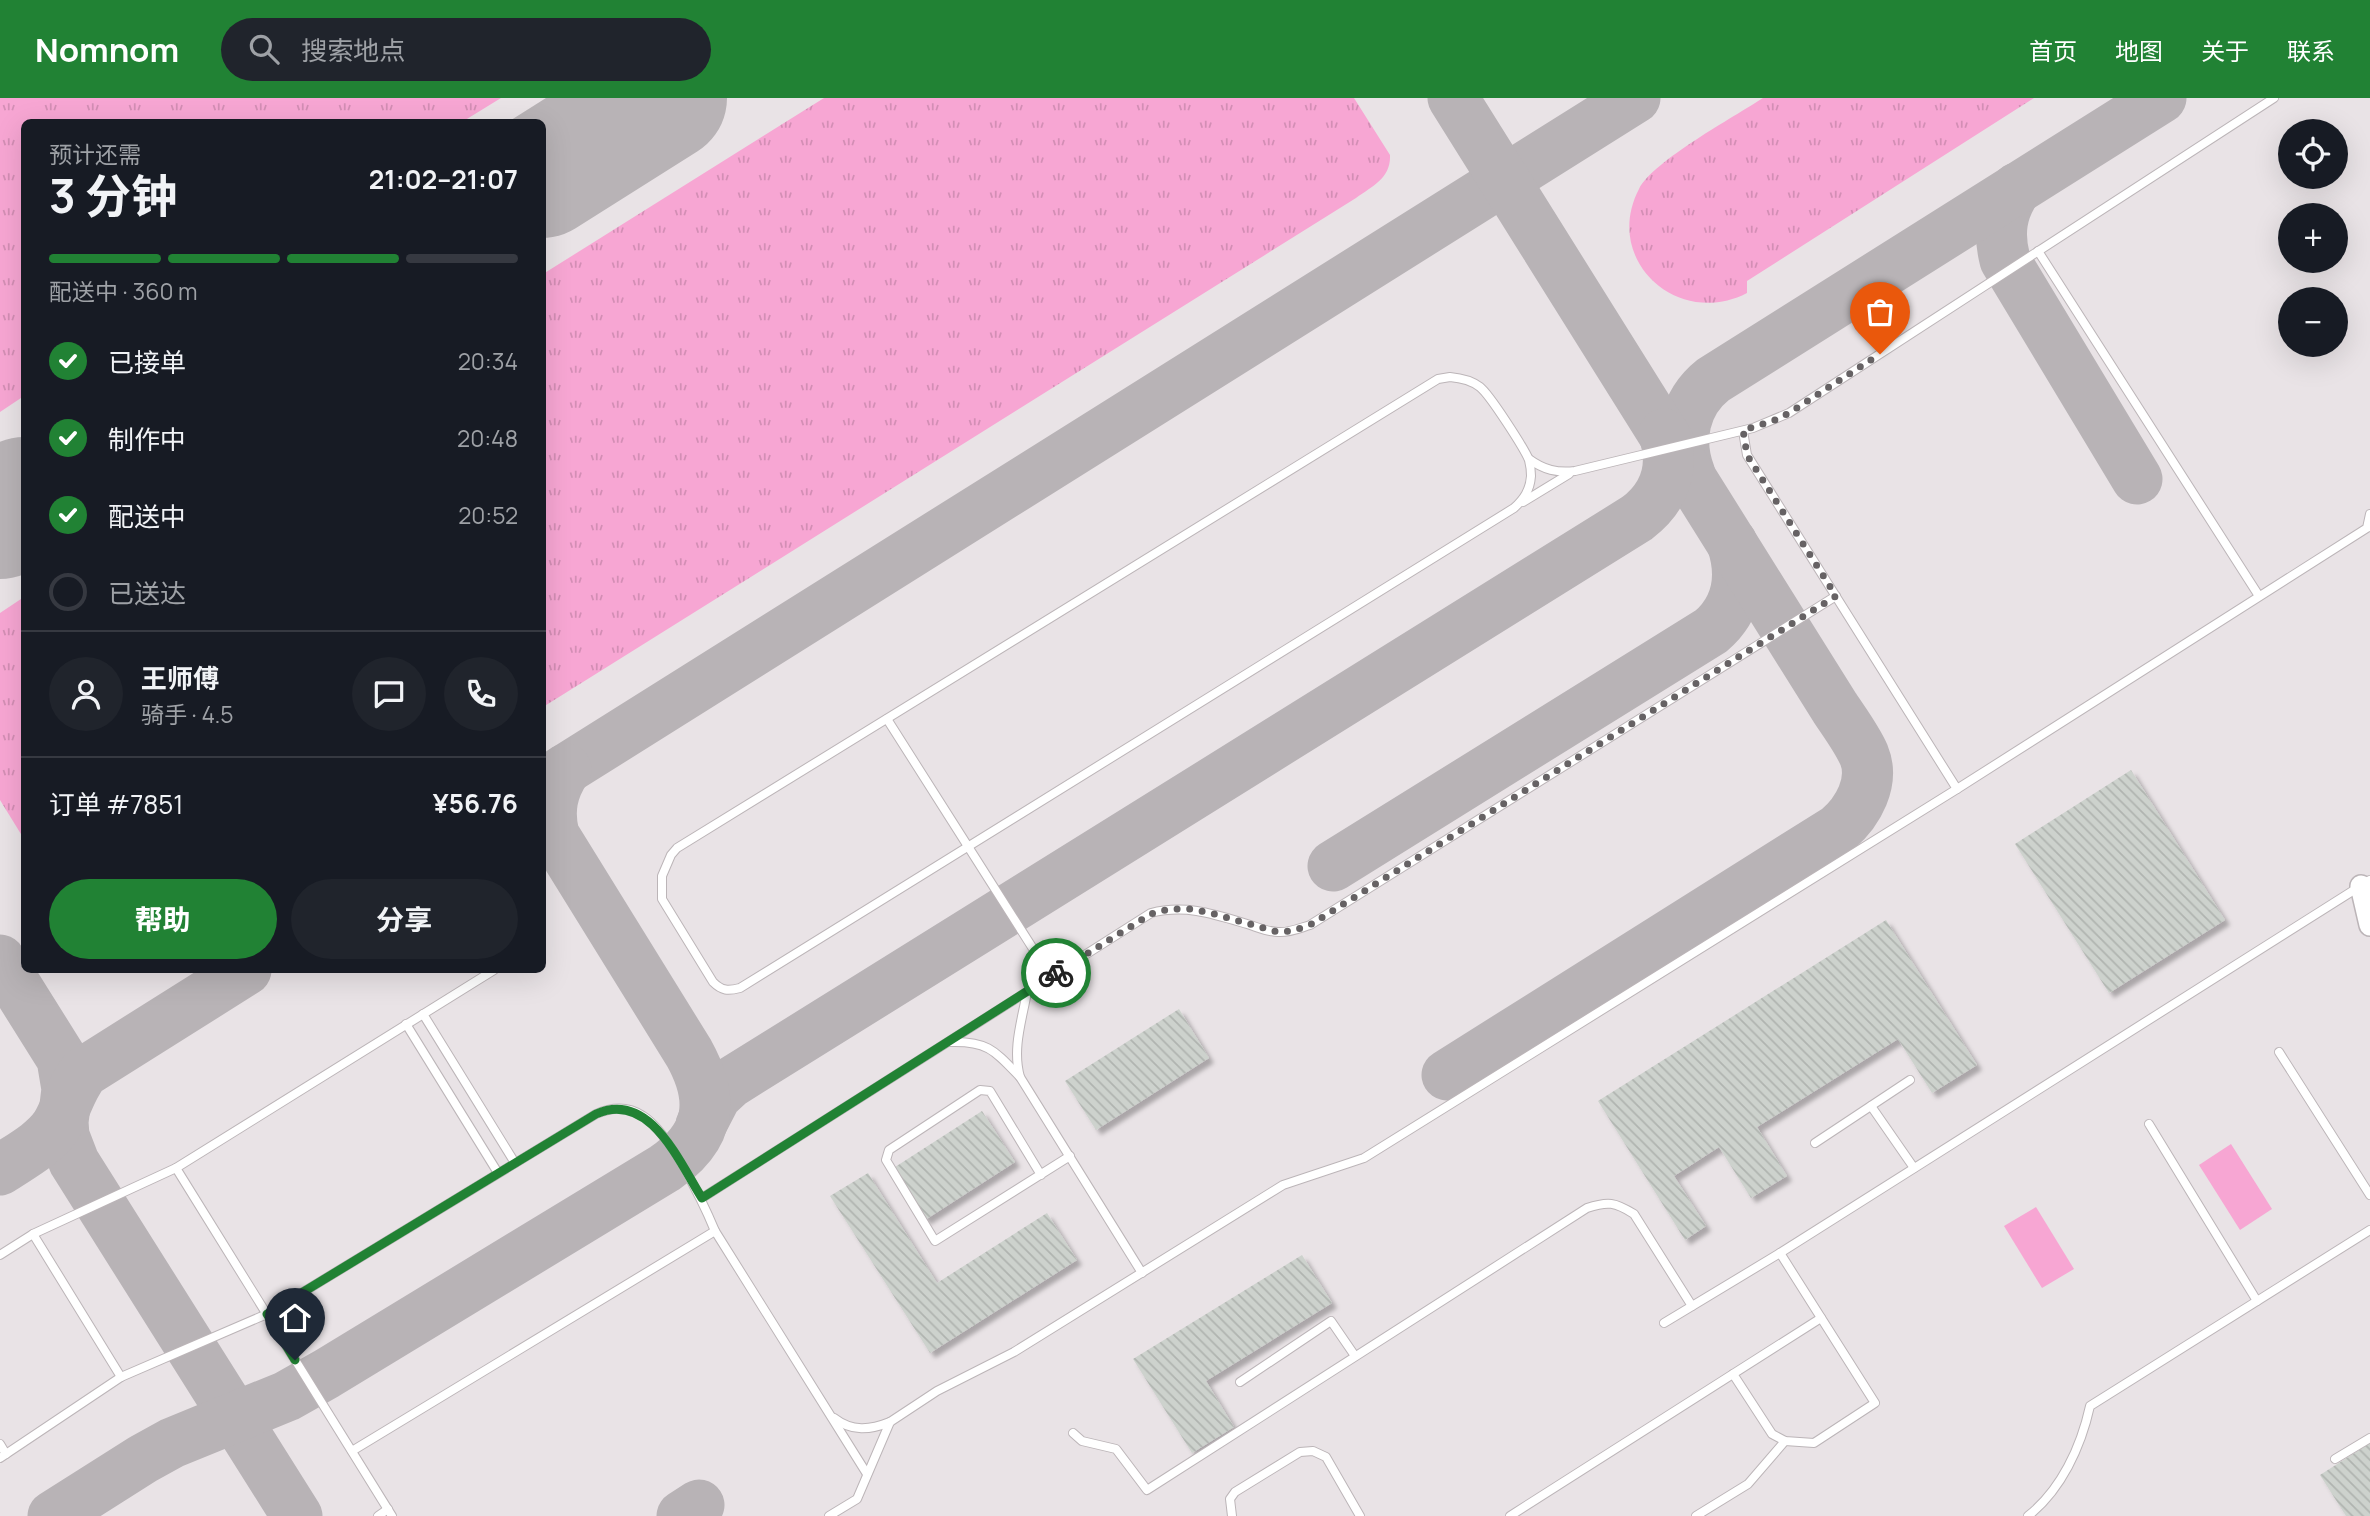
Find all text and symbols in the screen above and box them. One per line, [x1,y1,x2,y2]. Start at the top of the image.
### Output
search box [221,18,711,81]
text: Nomnom [35,27,179,72]
icon: search [245,30,283,68]
text: 搜索地点 [301,32,405,68]
text: 首页 [2029,34,2077,67]
text: 地图 [2115,34,2163,67]
text: 关于 [2201,34,2249,67]
text: 联系 [2287,34,2335,67]
map controls [2278,119,2348,357]
button: locate [2278,119,2348,189]
text: 预计还需 [49,138,141,170]
text: 21:02–21:07 [369,161,518,197]
text: 3 分钟 [49,164,177,227]
button: + [2278,203,2348,273]
text: 配送中 · 360 m [49,275,198,307]
pin [1850,282,1910,354]
button: − [2278,287,2348,357]
icon: bag [1861,293,1899,331]
icon: check [49,342,87,380]
text: 已接单 [108,344,186,380]
text: 20:34 [458,345,518,377]
icon: check [49,419,87,457]
text: 制作中 [108,421,186,457]
text: 20:48 [457,422,518,454]
icon: check [49,496,87,534]
text: 配送中 [108,498,186,534]
text: 20:52 [458,499,518,531]
text: 已送达 [108,575,186,611]
button: person [49,657,123,731]
button: chat [352,657,426,731]
button: phone [444,657,518,731]
text: 王师傅 [141,660,219,696]
text: 骑手 · 4.5 [141,698,234,730]
text: ¥56.76 [433,785,518,821]
text: 订单 #7851 [49,786,183,822]
button: 帮助 [49,879,277,959]
button: 分享 [291,879,518,959]
courier [1021,938,1091,1008]
icon: bike [1037,954,1075,992]
pin [265,1288,325,1360]
icon: home [276,1299,314,1337]

